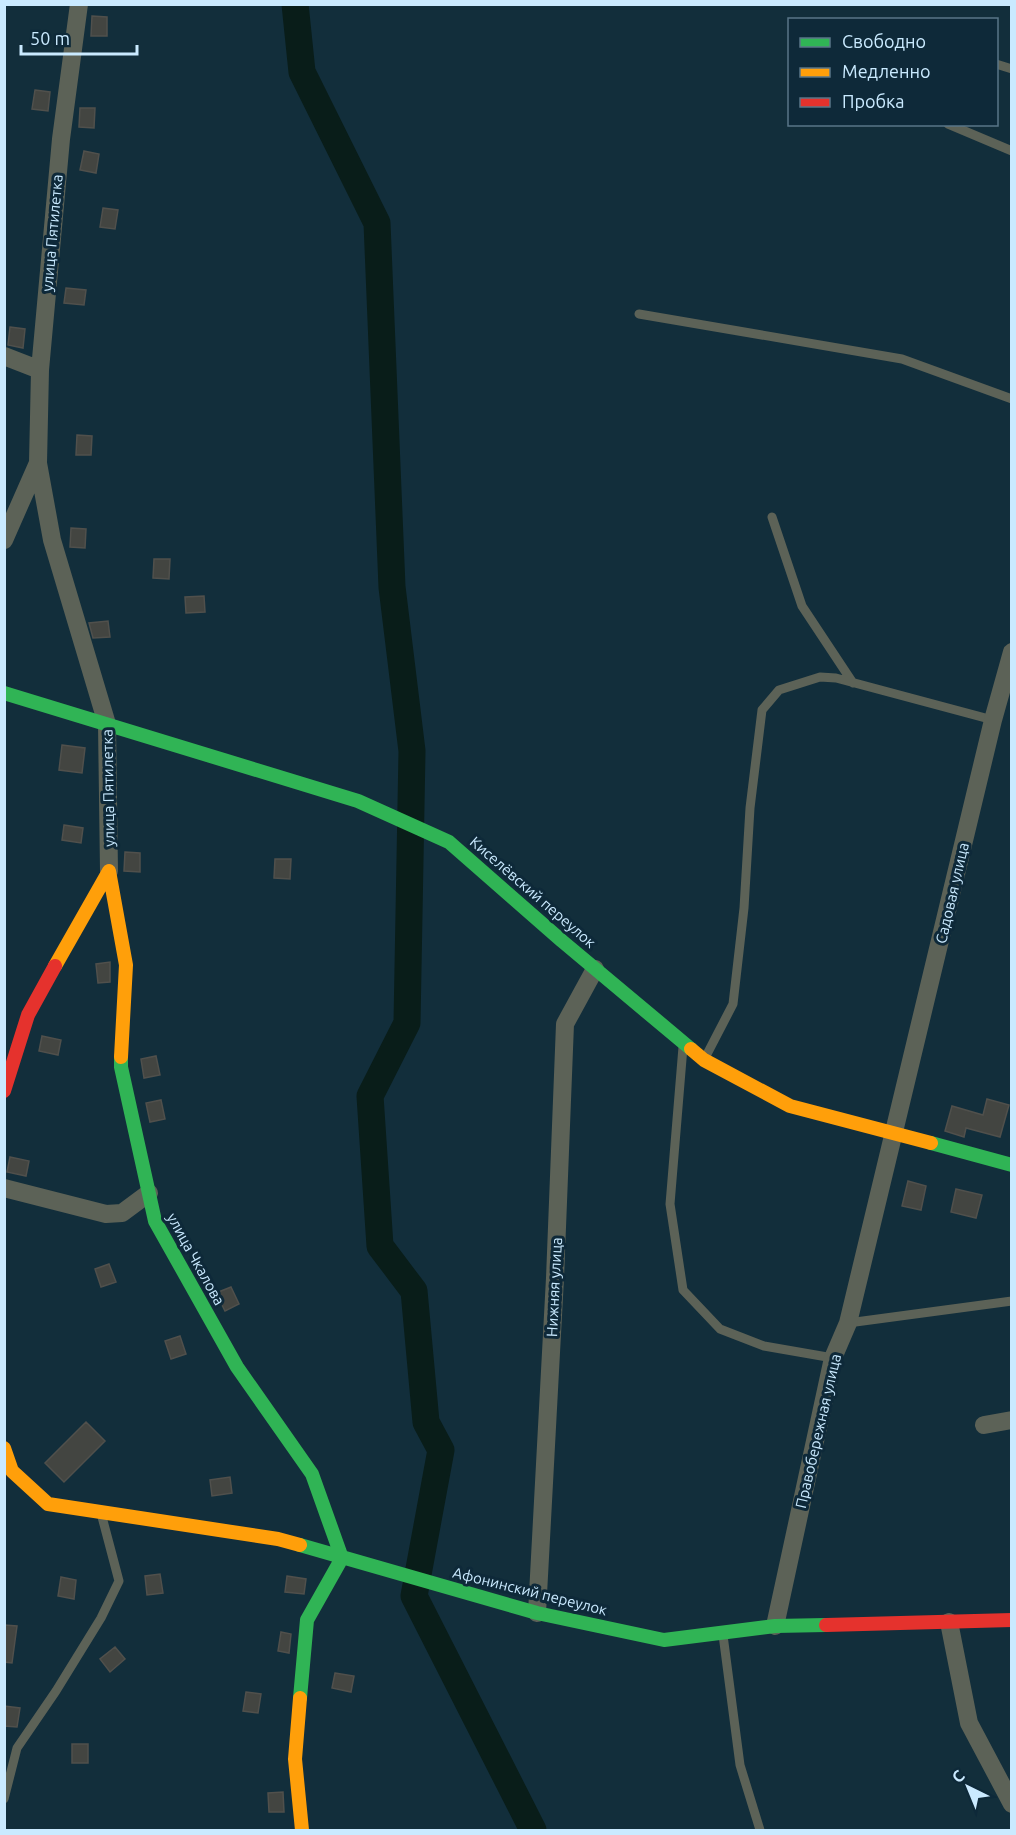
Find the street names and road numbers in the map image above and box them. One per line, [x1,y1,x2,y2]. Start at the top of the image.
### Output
street label: улица Пятилетка [38,174,66,292]
street label: улица Пятилетка [98,729,118,847]
street label: Киселёвский переулок [467,833,599,951]
street label: Садовая улица [932,841,972,945]
street label: улица Чкалова [164,1210,228,1308]
street label: Нижняя улица [543,1237,565,1337]
street label: Правобережная улица [792,1352,844,1510]
street label: Афонинский переулок [451,1564,609,1618]

